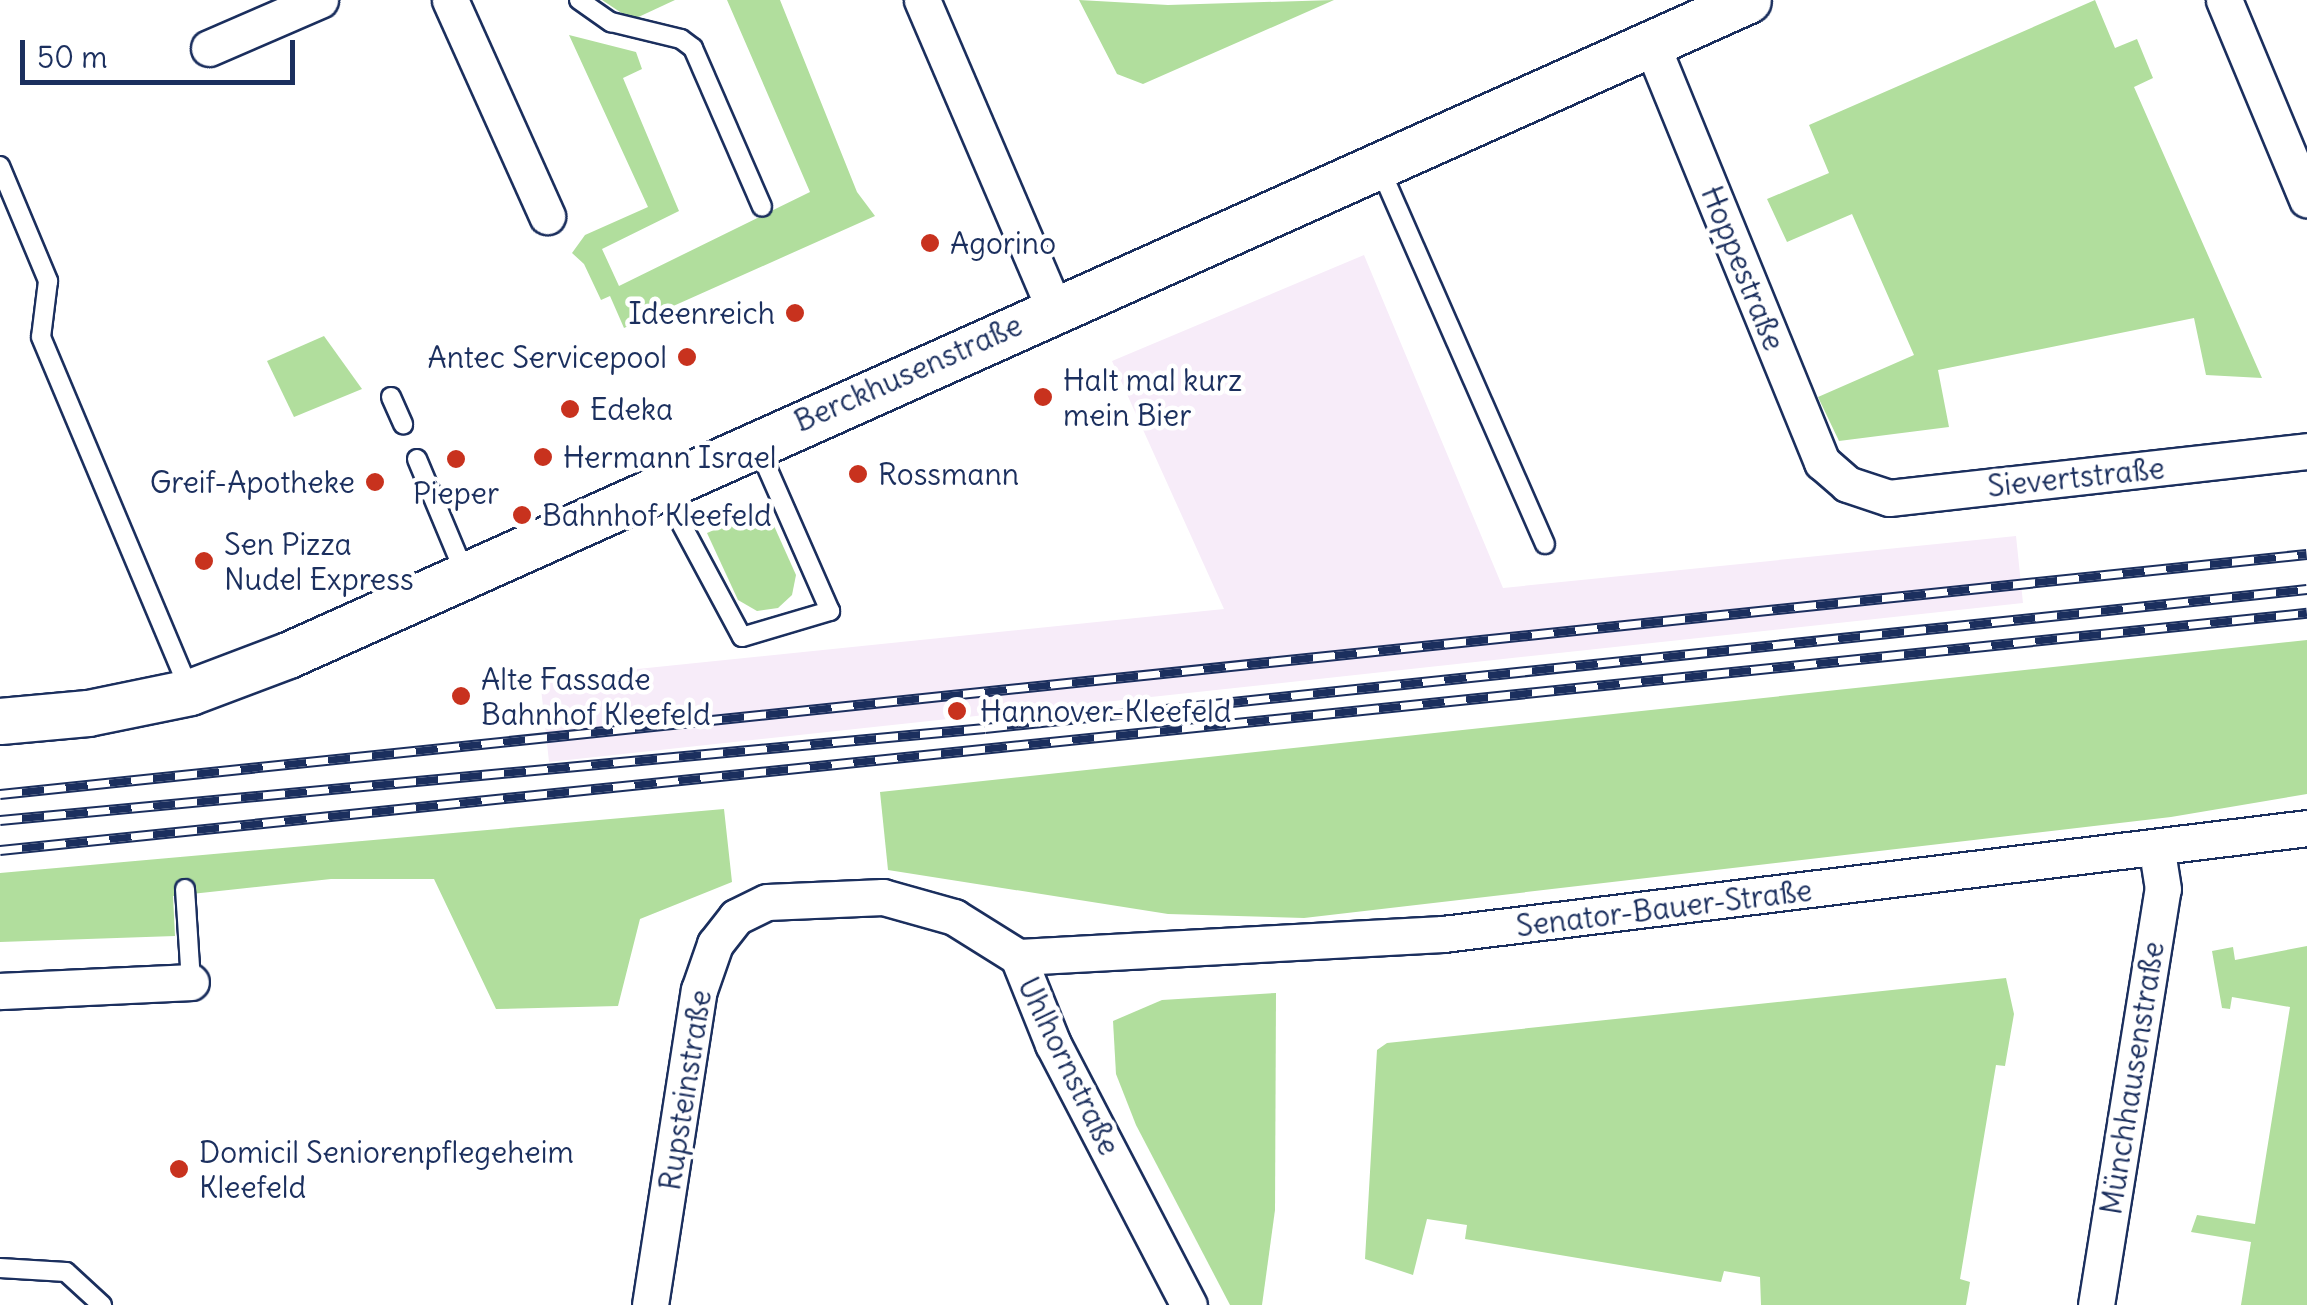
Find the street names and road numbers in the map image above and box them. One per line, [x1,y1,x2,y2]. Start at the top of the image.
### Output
street label: Hoppestraße [1694,181,1792,355]
street label: Berckhusenstraße [789,307,1027,439]
street label: Sievertstraße [1986,450,2166,504]
street label: Senator-Bauer-Straße [1514,872,1814,944]
street label: Münchhausenstraße [2093,939,2171,1217]
street label: Uhlhornstraße [1010,971,1128,1161]
street label: Rupsteinstraße [651,987,719,1193]

